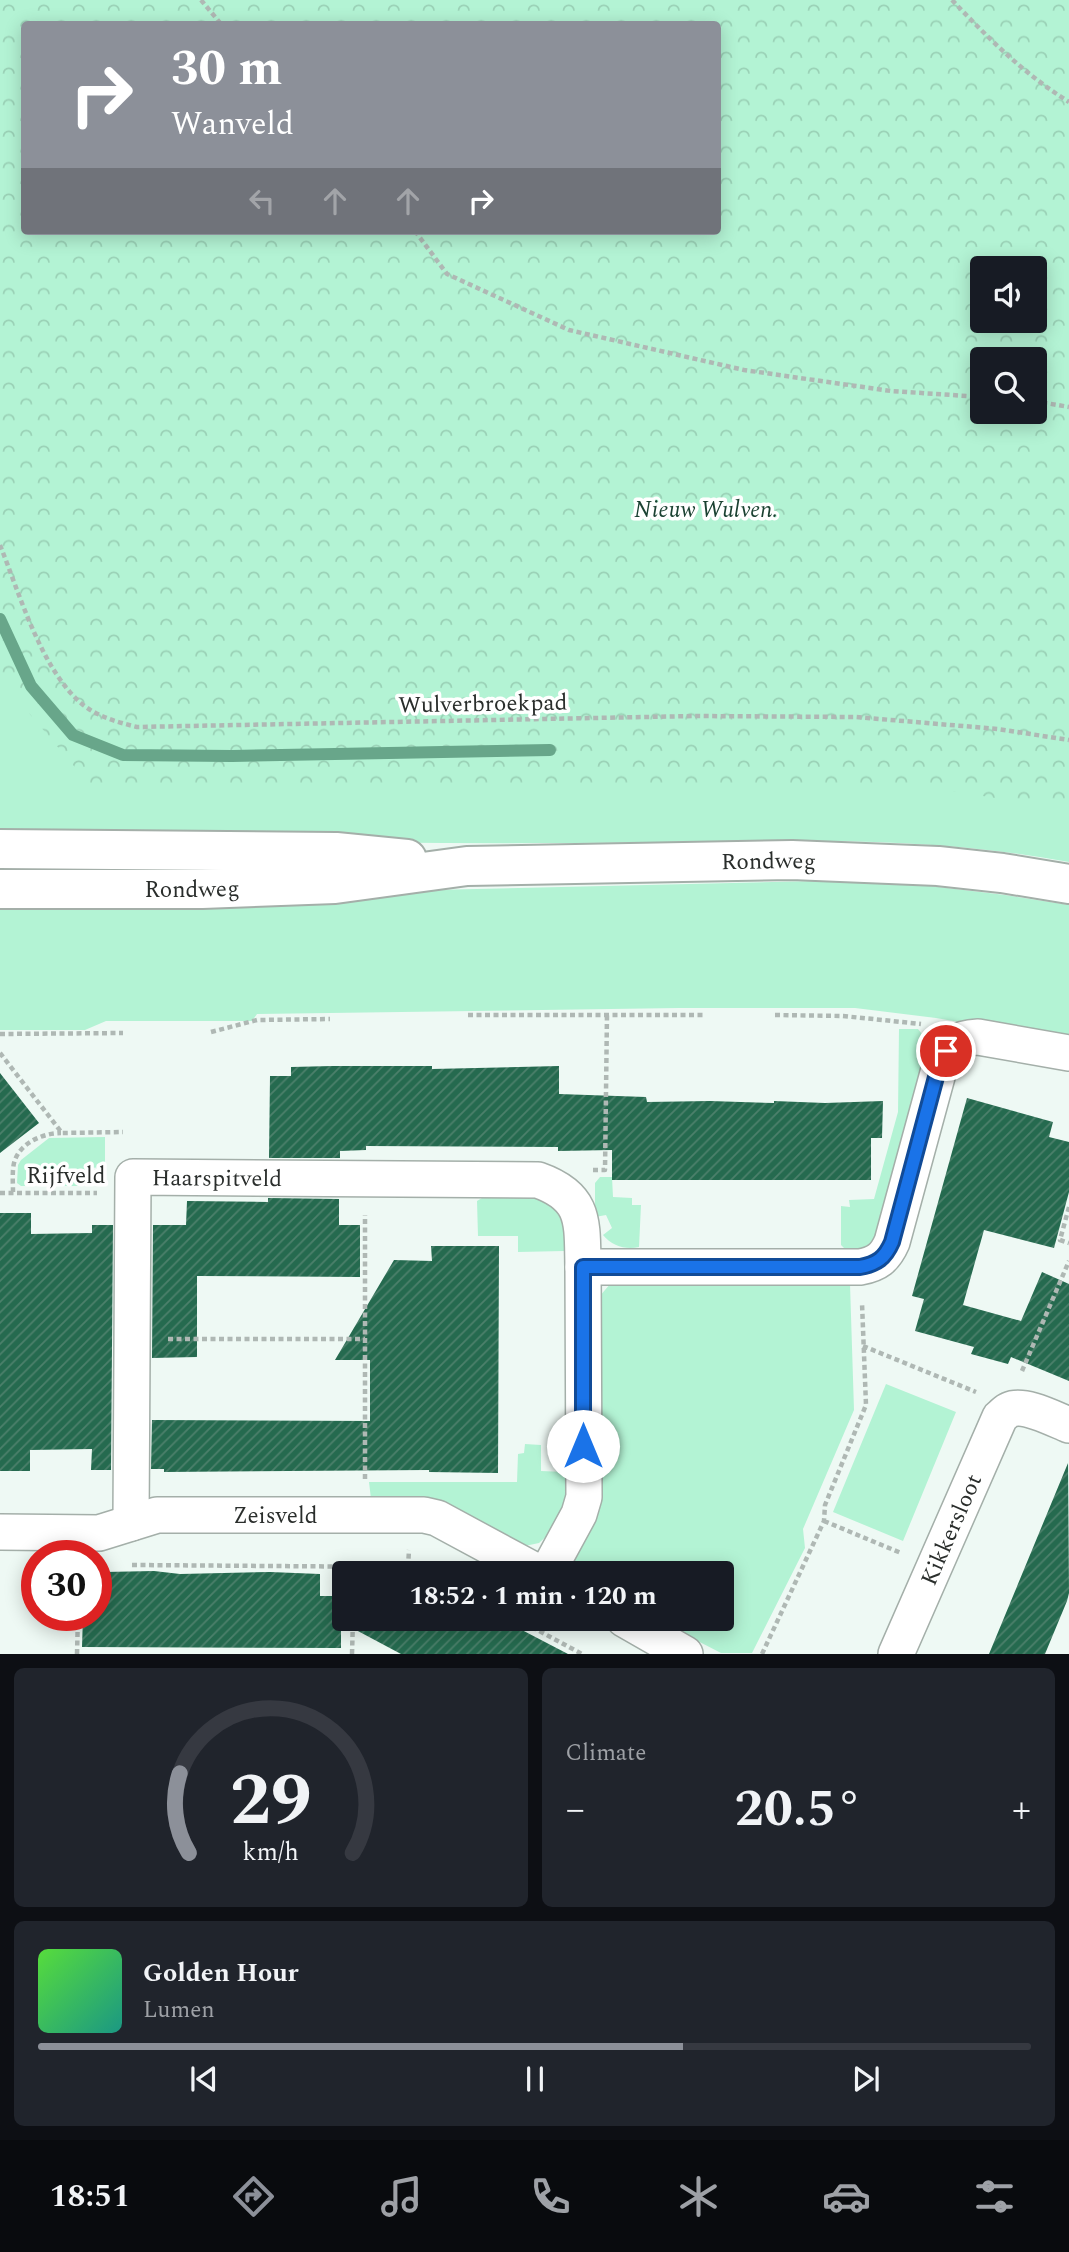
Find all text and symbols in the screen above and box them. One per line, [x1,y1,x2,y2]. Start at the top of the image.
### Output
text: 30 m [171,32,282,107]
icon: right [56,49,147,140]
text: Wanveld [171,100,294,149]
icon: left [243,182,281,220]
icon: ahead [316,182,354,220]
icon: ahead [389,182,427,220]
icon: right [462,182,500,220]
map controls [970,256,1047,424]
button: sound [970,256,1047,333]
button: search [970,347,1047,424]
park label: Nieuw Wulven. [634,493,778,528]
street label: Wulverbroekpad [398,686,568,723]
street label: Rondweg [721,844,817,880]
street label: Rondweg [145,872,240,908]
pin [916,1021,976,1081]
icon: arrive [927,1032,965,1070]
street label: Rijfveld [26,1159,106,1194]
street label: Haarspitveld [152,1161,282,1197]
position arrow [546,1409,620,1483]
street label: Kikkersloot [912,1469,992,1591]
street label: Zeisveld [233,1499,318,1534]
speed limit sign: 30 [21,1540,112,1631]
text: 18:52 · 1 min · 120 m [409,1576,657,1616]
text: Climate [566,1736,646,1771]
text: 29 [230,1747,312,1858]
text: 20.5° [735,1770,862,1849]
text: − [566,1781,585,1839]
text: + [1012,1781,1031,1839]
text: km/h [243,1834,299,1872]
text: Golden Hour [143,1953,299,1993]
text: Lumen [143,1993,215,2028]
icon: previous [185,2060,223,2098]
icon: pause [516,2060,554,2098]
icon: next [847,2060,885,2098]
text: 18:51 [50,2172,130,2221]
icon: directions [229,2172,278,2221]
icon: music [377,2172,426,2221]
icon: phone [526,2172,575,2221]
icon: climate [674,2172,723,2221]
icon: car [822,2172,871,2221]
icon: filters [970,2172,1019,2221]

